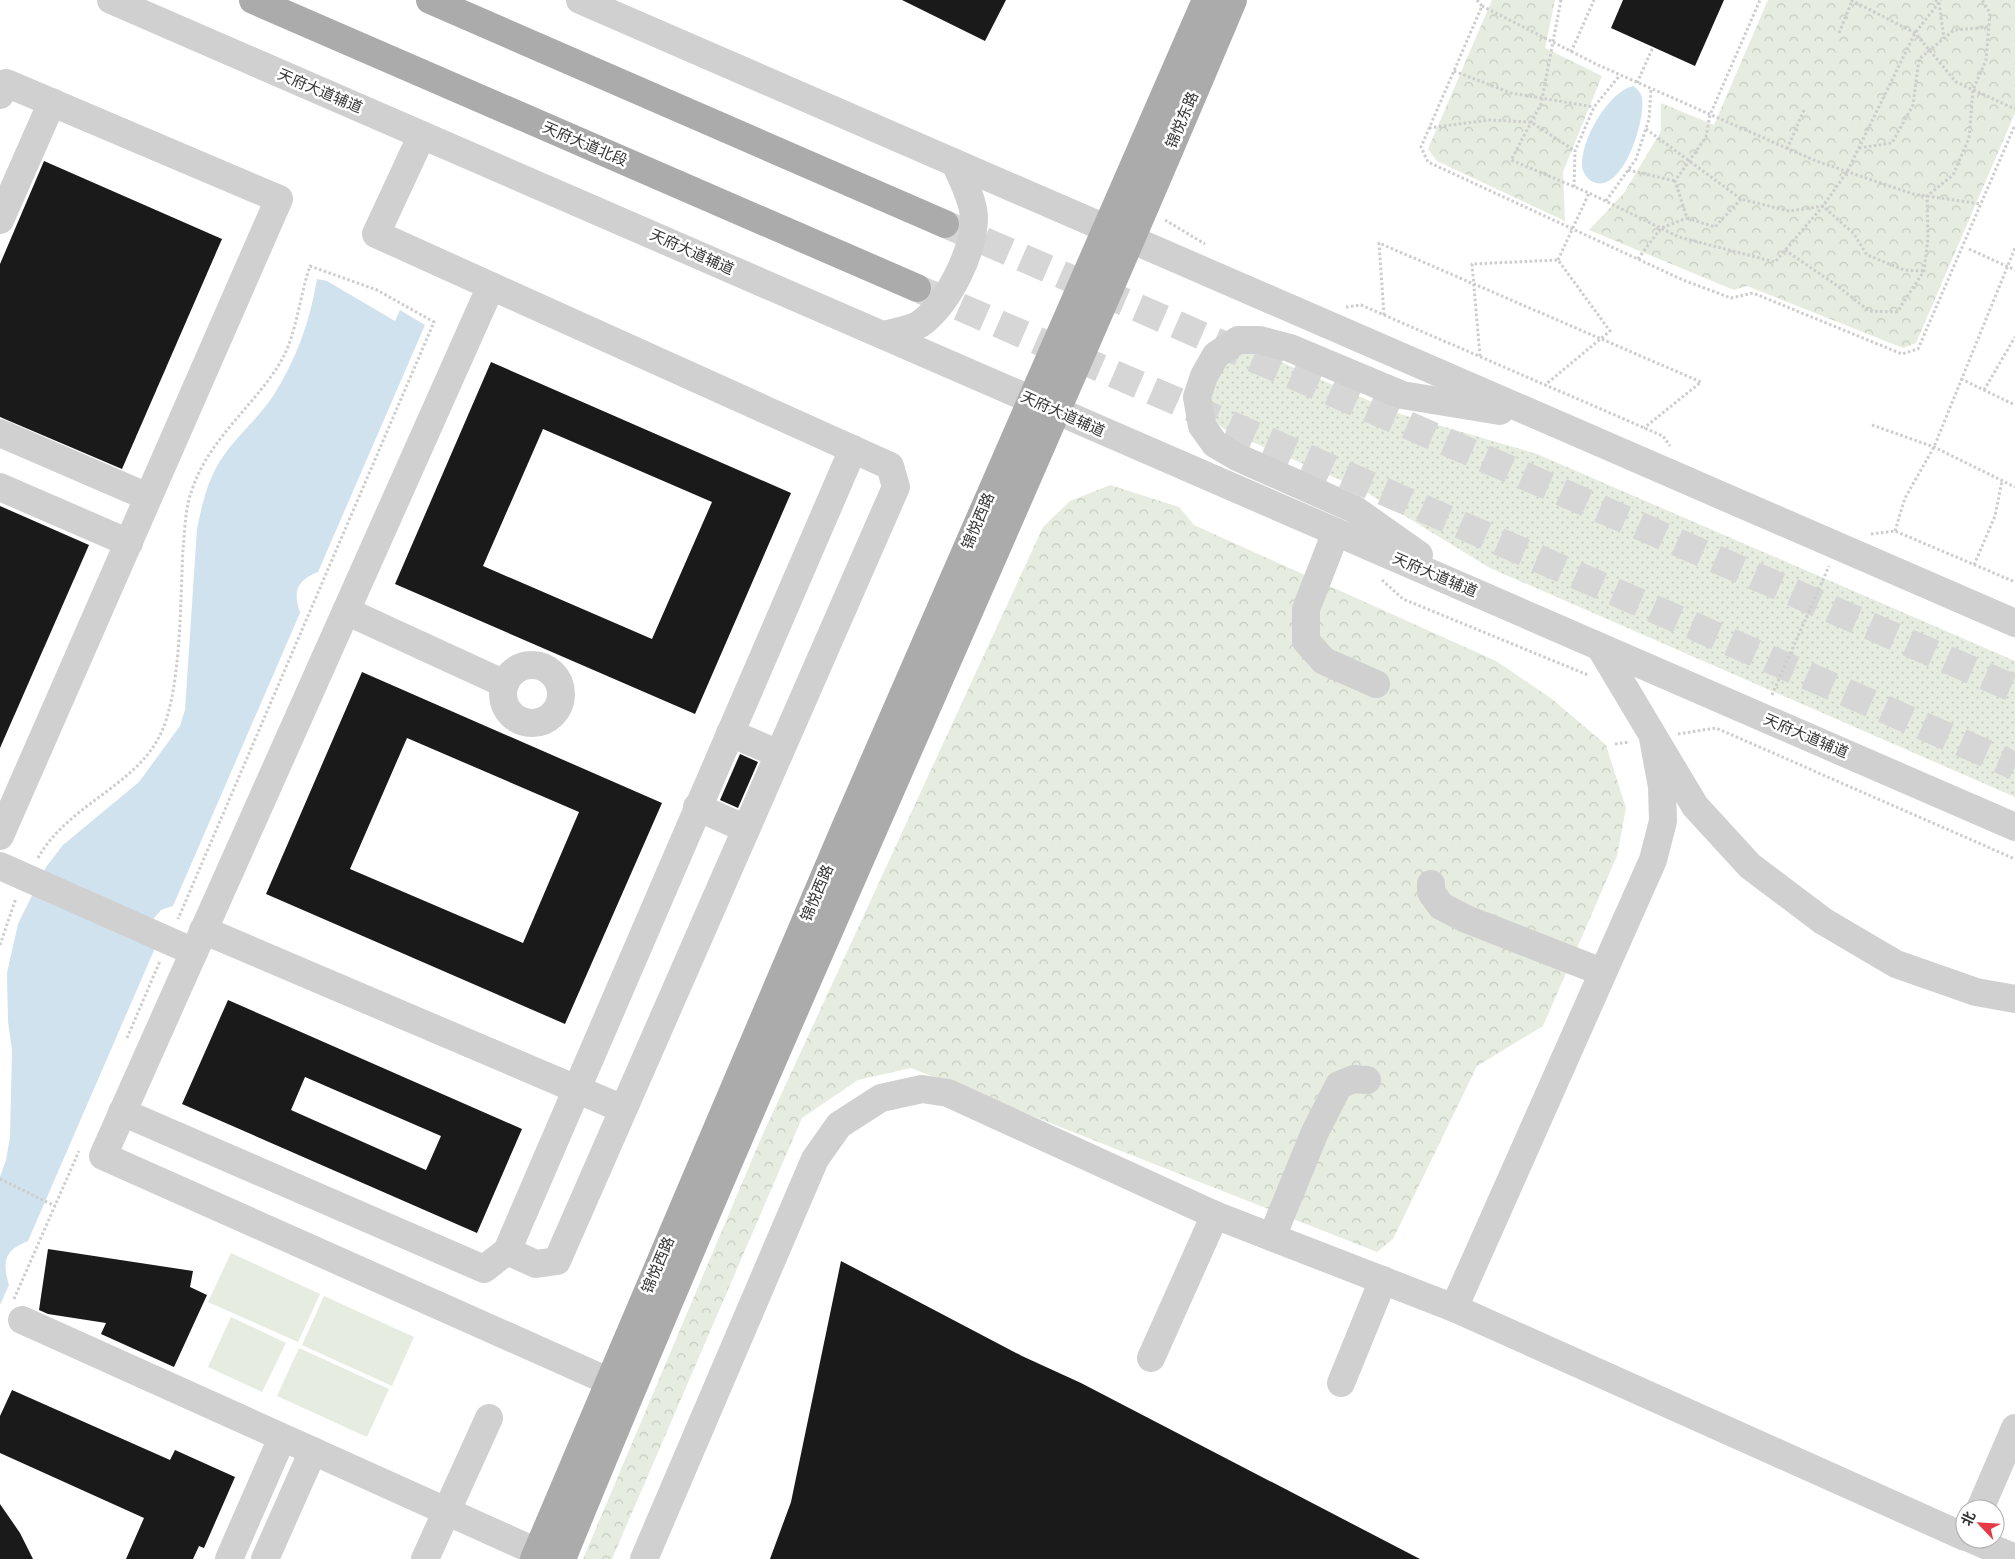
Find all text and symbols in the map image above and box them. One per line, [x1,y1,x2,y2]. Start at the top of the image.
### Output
street label: 天府大道辅道 [275,65,365,117]
street label: 锦悦东路 [1162,89,1202,151]
street label: 天府大道北段 [540,118,630,170]
street label: 天府大道辅道 [647,225,737,279]
street label: 天府大道辅道 [1018,387,1108,441]
street label: 锦悦西路 [958,490,998,552]
street label: 天府大道辅道 [1390,549,1480,601]
street label: 天府大道辅道 [1761,710,1851,762]
street label: 锦悦西路 [797,862,837,924]
street label: 锦悦西路 [638,1234,678,1296]
north arrow [1955,1499,2005,1549]
text: 北 [1958,1509,1979,1529]

